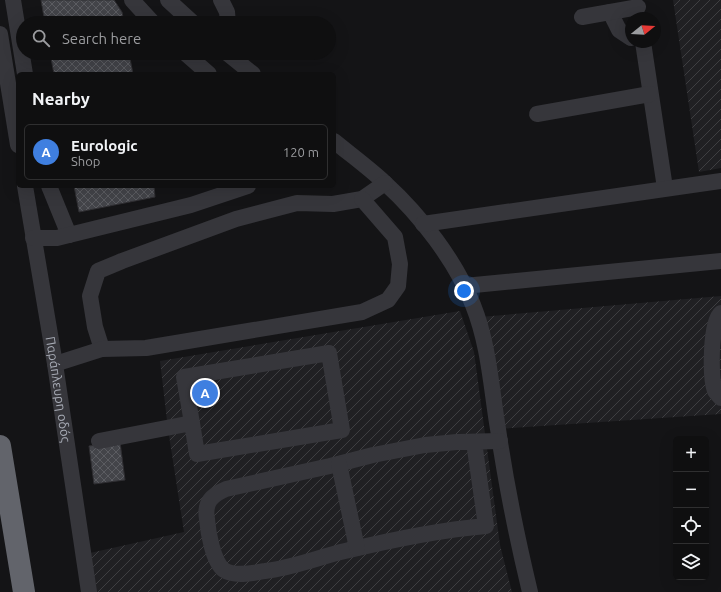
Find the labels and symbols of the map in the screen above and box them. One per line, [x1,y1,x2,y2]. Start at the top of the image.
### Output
north arrow [625,12,661,48]
your location [454,281,474,301]
street label: Παράπλευρη οδός [43,335,74,443]
pin: A [192,378,218,408]

